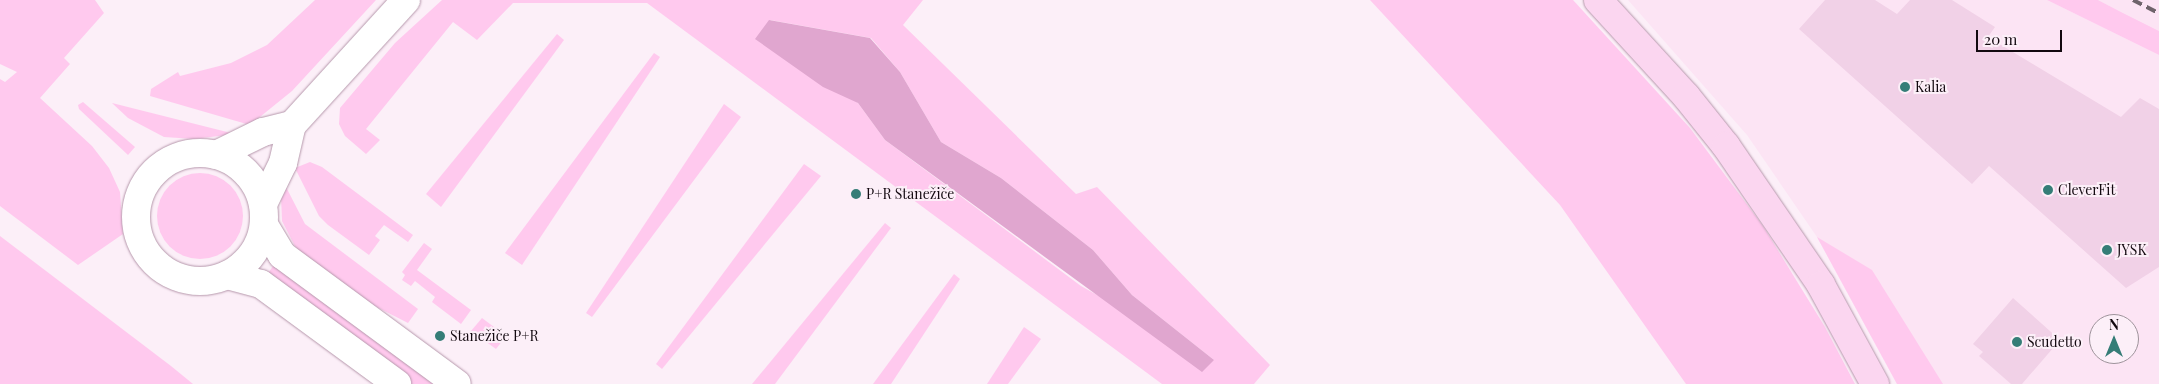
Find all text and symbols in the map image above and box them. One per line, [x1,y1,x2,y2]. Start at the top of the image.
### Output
scale bar [1979,20,2065,52]
text: 20 m [1984,29,2017,49]
place label: Kalia [1915,79,1946,95]
marker: Kalia [1899,81,1911,93]
place label: CleverFit [2058,182,2115,198]
marker: CleverFit [2042,184,2054,196]
place label: P+R Stanežiče [866,186,955,202]
marker: P+R Stanežiče [850,188,862,200]
place label: JYSK [2117,242,2147,258]
marker: JYSK [2101,244,2113,256]
north arrow [2089,314,2139,364]
text: N [2109,315,2119,334]
place label: Stanežiče P+R [450,328,539,344]
marker: Stanežiče P+R [434,330,446,342]
place label: Scudetto [2027,334,2082,350]
marker: Scudetto [2011,336,2023,348]

